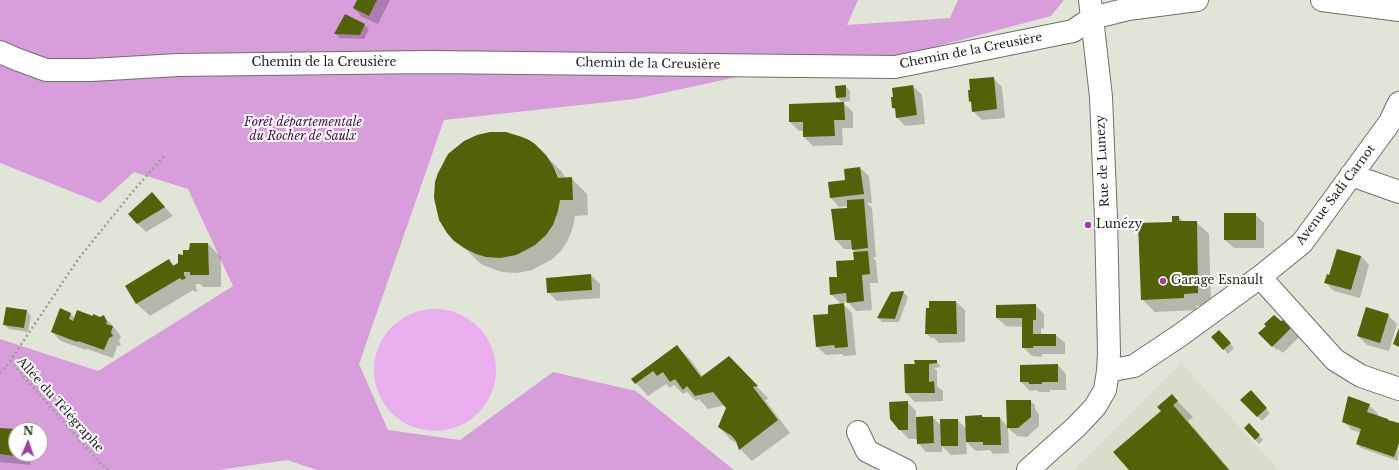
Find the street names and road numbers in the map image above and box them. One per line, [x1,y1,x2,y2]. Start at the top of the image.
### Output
street label: Chemin de la Creusière [899,30,1043,72]
street label: Chemin de la Creusière [252,56,396,70]
street label: Chemin de la Creusière [575,56,721,72]
street label: Rue de Lunezy [1093,114,1113,208]
street label: Avenue Sadi Carnot [1294,142,1378,248]
street label: Allée du Télégraphe [14,355,106,455]

